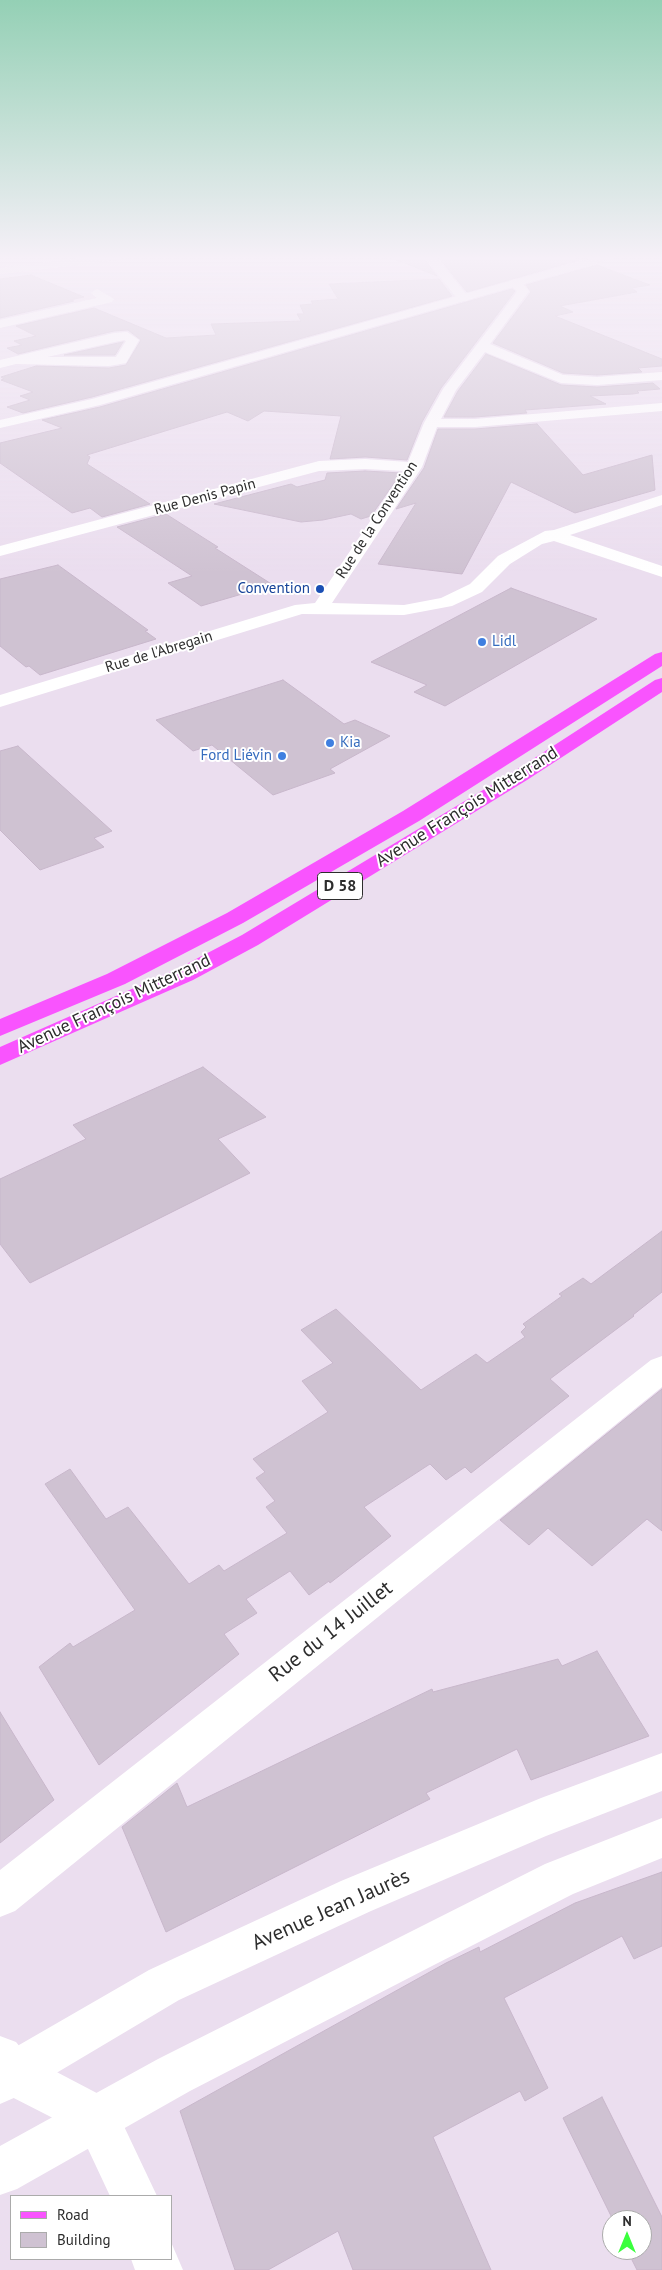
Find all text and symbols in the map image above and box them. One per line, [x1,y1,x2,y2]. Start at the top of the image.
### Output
street label: Rue de la Convention [332,458,422,582]
street label: Rue Denis Papin [152,475,258,519]
place label: Convention [237,580,310,598]
marker: Convention [314,583,326,595]
street label: Rue de l'Abregain [103,627,215,677]
place label: Lidl [492,633,516,651]
marker: Lidl [476,636,488,648]
place label: Kia [340,734,361,752]
marker: Kia [324,737,336,749]
street label: Avenue François Mitterrand [372,742,562,872]
place label: Ford Liévin [201,747,272,765]
marker: Ford Liévin [276,750,288,762]
road number: D 58 [318,872,362,899]
street label: Avenue François Mitterrand [14,950,214,1058]
street label: Rue du 14 Juillet [264,1576,398,1688]
street label: Avenue Jean Jaurès [248,1864,414,1956]
legend [10,2195,172,2260]
text: Road [57,2205,89,2224]
north arrow [602,2210,652,2260]
text: N [622,2212,632,2230]
text: Building [57,2230,111,2249]

